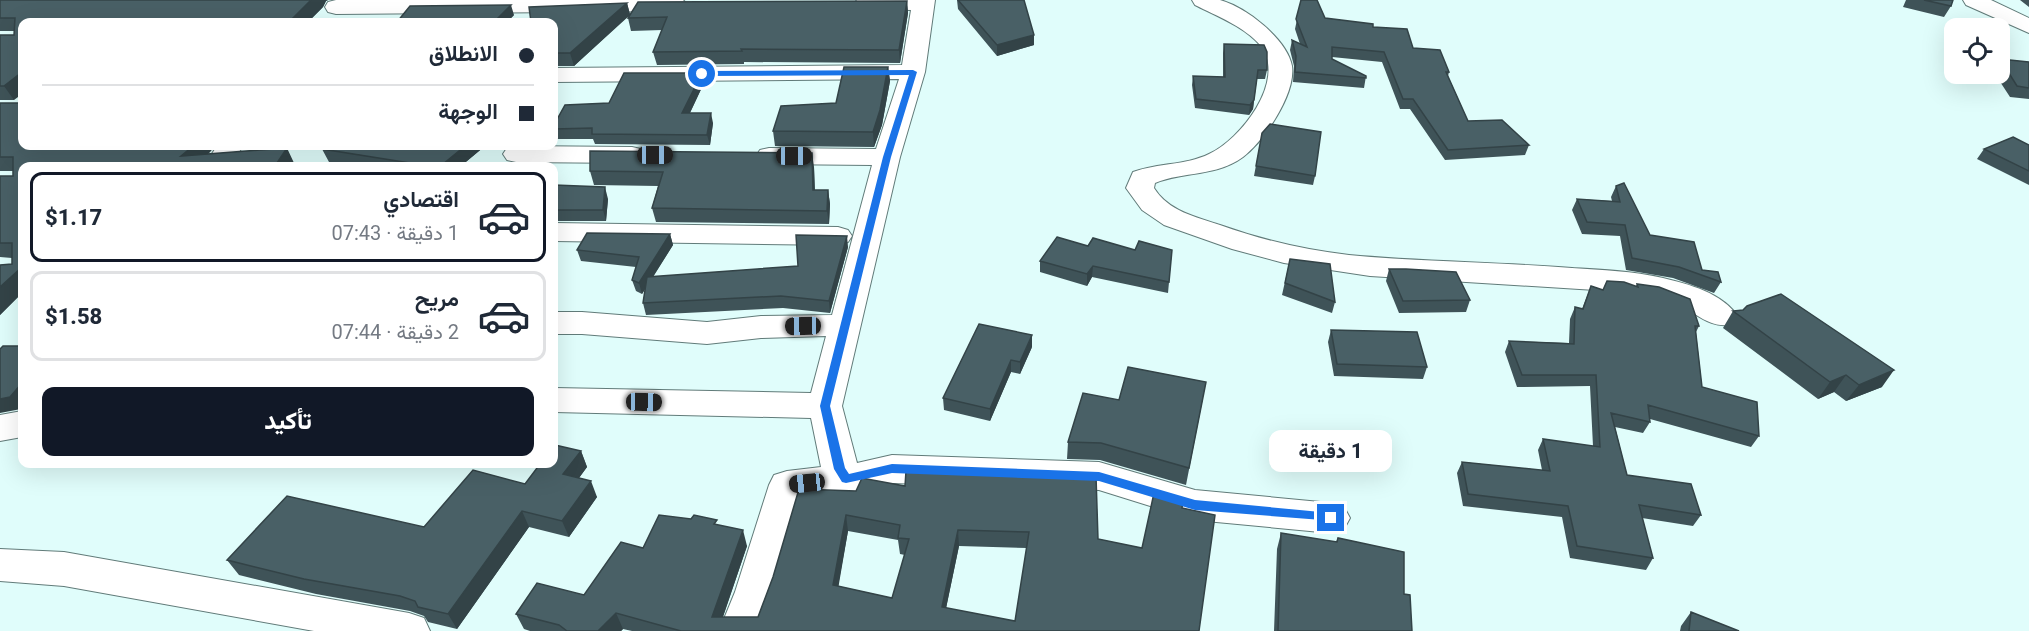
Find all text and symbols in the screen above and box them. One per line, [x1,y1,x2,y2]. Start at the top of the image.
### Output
map controls [1944,18,2010,84]
button: locate [1944,18,2010,84]
text: الانطلاق [429,41,498,66]
route start [688,60,715,87]
text: الوجهة [438,99,498,124]
car [637,146,673,164]
car [776,147,812,165]
text: اقتصادي [383,187,459,212]
icon: car [477,190,531,244]
text: $1.17 [45,205,102,230]
text: 1 دقيقة · 07:43 [332,221,459,245]
text: مريح [415,286,459,311]
icon: car [477,289,531,343]
text: $1.58 [45,304,102,329]
car [785,317,821,335]
text: 2 دقيقة · 07:44 [332,320,459,344]
button: تأكيد [42,387,534,456]
car [626,393,662,411]
callout: 1 دقيقة [1270,431,1392,473]
text: 1 دقيقة [1299,439,1362,463]
car [788,472,826,494]
route end [1317,504,1344,531]

